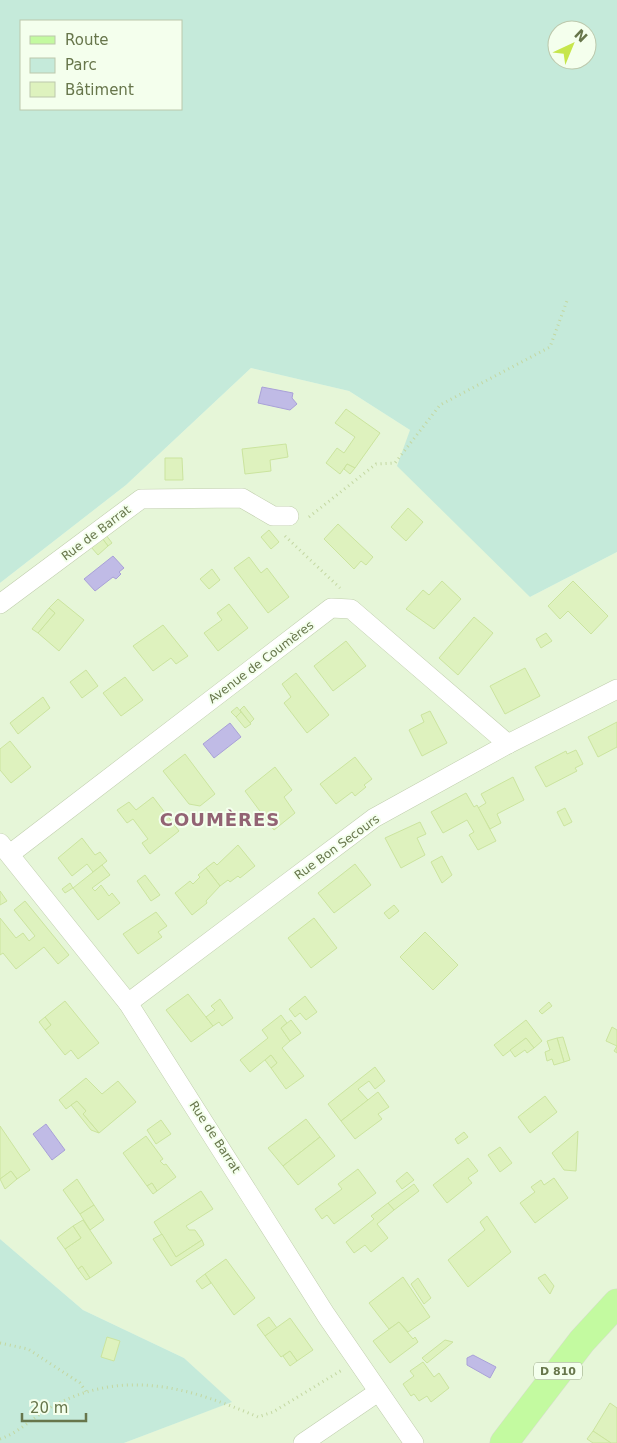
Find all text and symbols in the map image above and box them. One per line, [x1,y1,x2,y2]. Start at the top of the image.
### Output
legend [20,20,182,110]
north arrow [547,20,597,70]
text: N [571,26,591,45]
text: Route [65,31,109,49]
text: Parc [65,56,97,74]
text: Bâtiment [65,81,134,99]
street label: Rue de Barrat [59,502,133,563]
street label: Avenue de Coumères [206,618,316,706]
district label: COUMÈRES [160,809,280,830]
street label: Rue Bon Secours [292,812,382,882]
street label: Rue de Barrat [187,1099,244,1176]
road number: D 810 [534,1362,582,1380]
scale bar [22,1390,86,1422]
text: 20 m [30,1399,68,1417]

